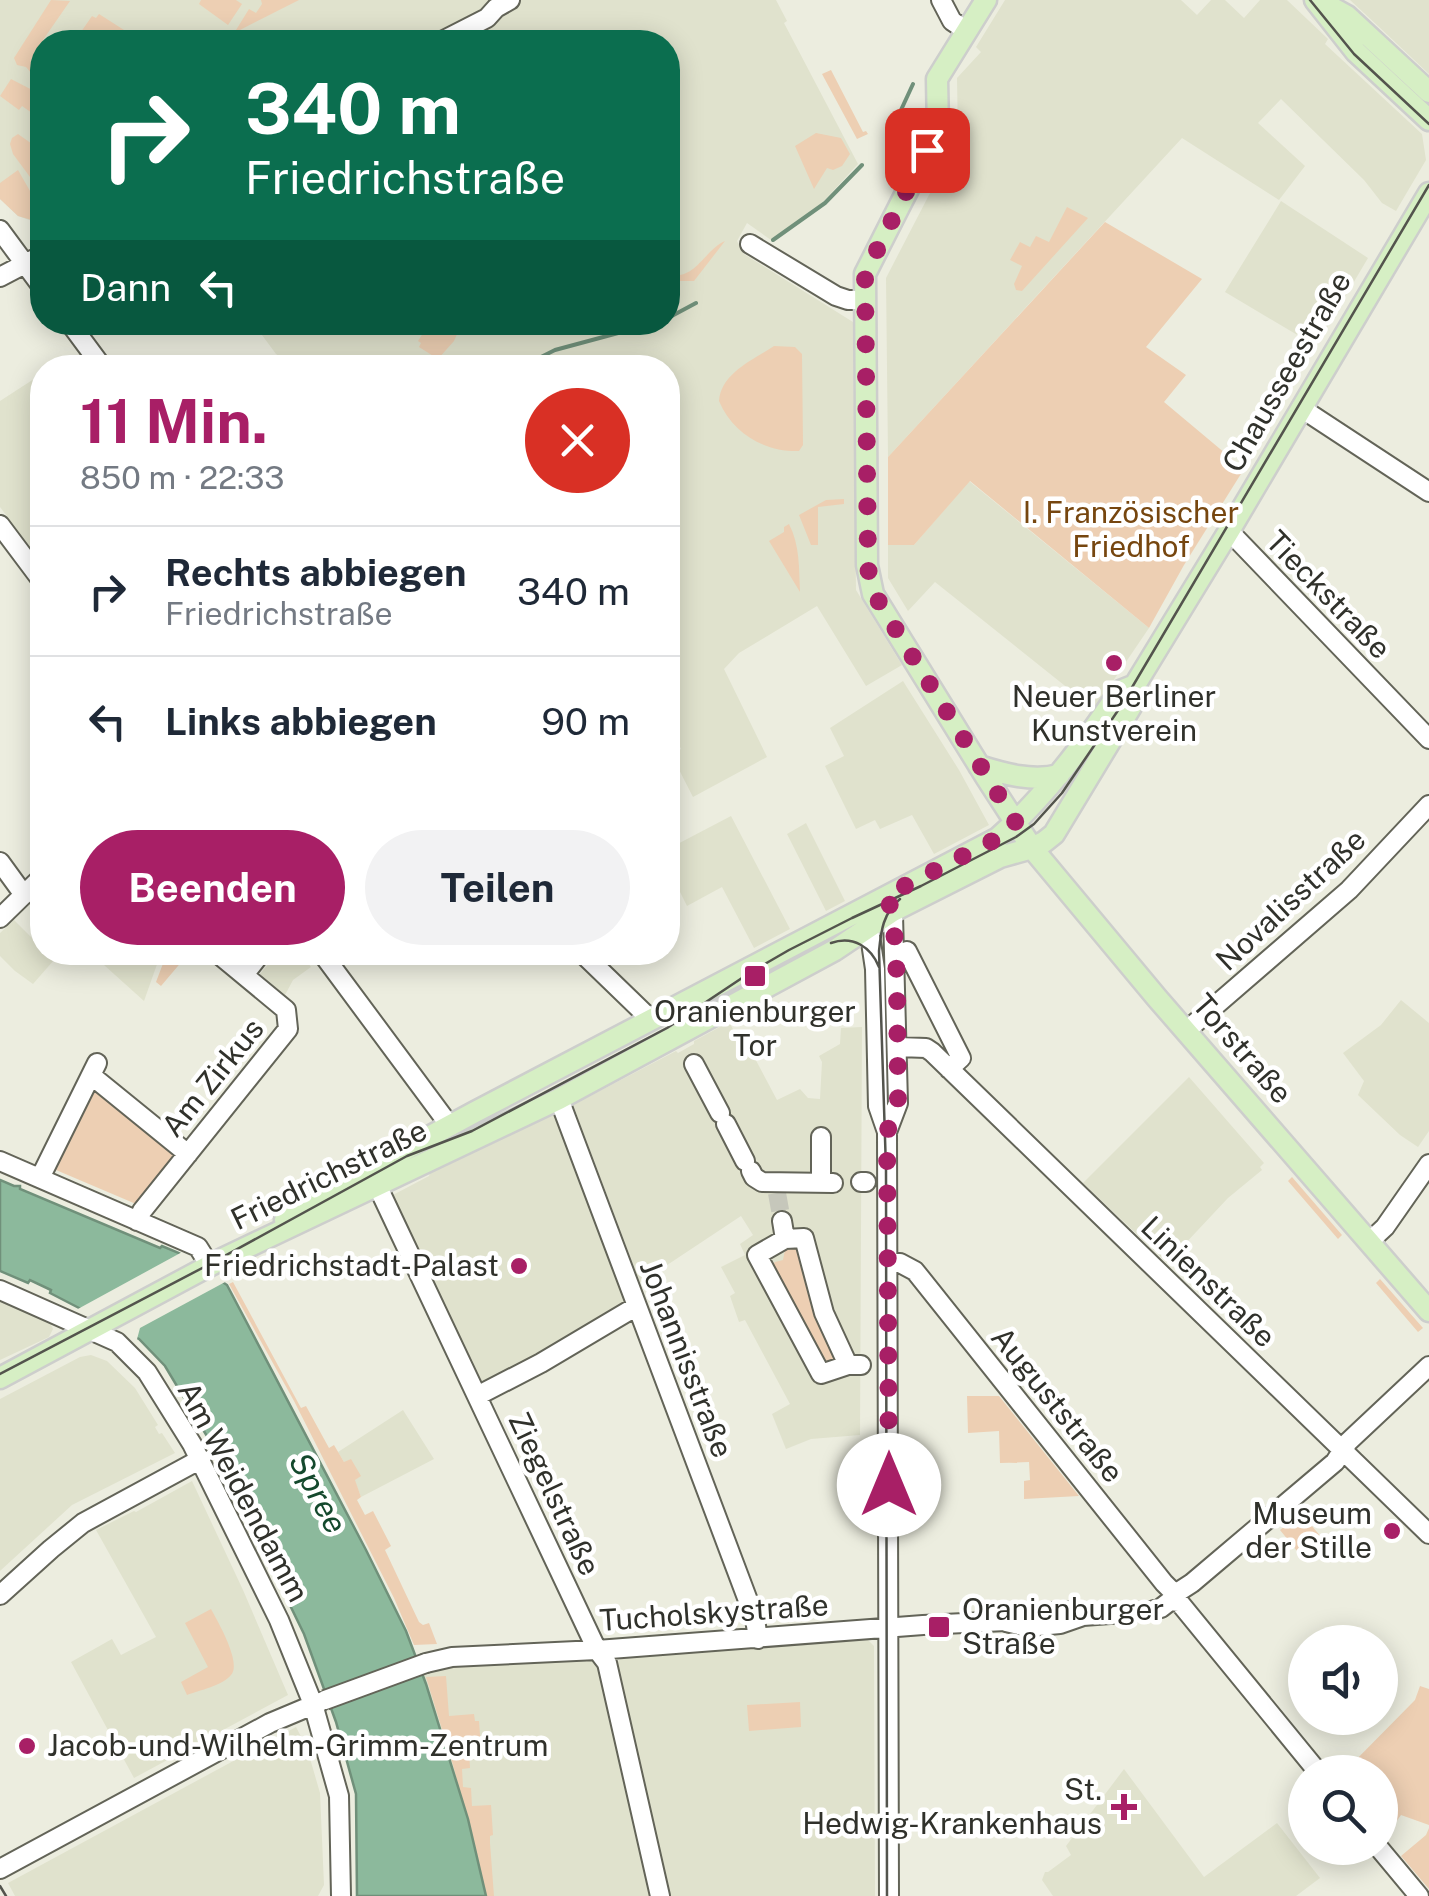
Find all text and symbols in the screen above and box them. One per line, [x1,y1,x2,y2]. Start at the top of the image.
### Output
text: 340 m [245,67,461,150]
icon: right [80,70,210,200]
pin [885,108,970,193]
icon: arrive [900,123,955,178]
text: Friedrichstraße [245,151,565,204]
icon: left [191,260,246,315]
text: Dann [80,265,171,310]
street label: Chausseestraße [1214,265,1358,478]
text: 11 Min. [80,386,268,457]
button: close [525,388,630,493]
text: 850 m · 22:33 [80,459,284,496]
park label: I. Französischer Friedhof [1023,494,1239,564]
street label: Tieckstraße [1259,523,1399,666]
text: Rechts abbiegen [165,550,467,595]
icon: right [80,564,135,619]
text: 340 m [517,569,630,614]
text: Friedrichstraße [165,595,393,632]
marker: Neuer Berliner Kunstverein [1103,652,1125,674]
place label: Neuer Berliner Kunstverein [1012,678,1216,748]
icon: left [80,694,135,749]
text: Links abbiegen [165,699,437,744]
text: 90 m [541,699,630,744]
street label: Novalisstraße [1208,821,1372,978]
button: Beenden [80,830,345,945]
button: Teilen [365,830,630,945]
marker: Oranienburger Tor [742,963,768,989]
street label: Torstraße [1185,986,1300,1110]
place label: Oranienburger Tor [654,993,856,1063]
street label: Am Zirkus [154,1011,271,1144]
street label: Friedrichstraße [225,1111,432,1237]
street label: Linienstraße [1134,1208,1283,1354]
place label: Friedrichstadt-Palast [204,1247,499,1283]
marker: Friedrichstadt-Palast [508,1255,530,1277]
street label: Johannisstraße [633,1255,741,1462]
street label: Auguststraße [984,1319,1131,1489]
street label: Am Weidendamm [171,1375,317,1608]
street label: Ziegelstraße [501,1406,608,1581]
position arrow [837,1433,941,1537]
water label: Spree [282,1446,355,1539]
place label: Museum der Stille [1245,1495,1372,1565]
marker: Museum der Stille [1381,1520,1403,1542]
street label: Tucholskystraße [598,1586,830,1638]
place label: Oranienburger Straße [962,1591,1164,1661]
marker: Oranienburger Straße [926,1614,952,1640]
map controls [1288,1625,1398,1865]
button: sound [1288,1625,1398,1735]
place label: Jacob-und-Wilhelm-Grimm-Zentrum [47,1727,548,1763]
marker: Jacob-und-Wilhelm-Grimm-Zentrum [16,1735,38,1757]
button: search [1288,1755,1398,1865]
place label: St. Hedwig-Krankenhaus [802,1771,1102,1841]
marker: St. Hedwig-Krankenhaus [1111,1794,1137,1820]

